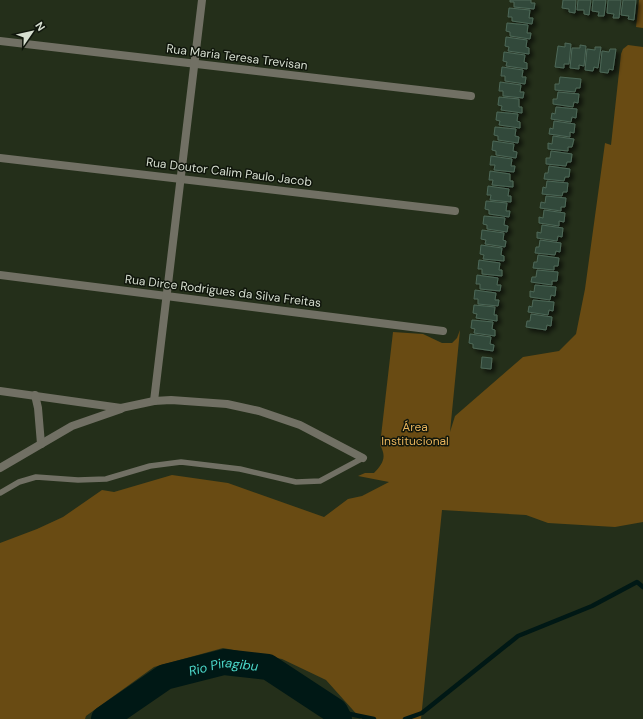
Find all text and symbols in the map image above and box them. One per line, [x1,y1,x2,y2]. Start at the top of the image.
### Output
north arrow [12,12,52,52]
text: N [32,19,48,34]
street label: Rua Maria Teresa Trevisan [165,40,309,74]
street label: Rua Doutor Calim Paulo Jacob [145,154,313,190]
street label: Rua Dirce Rodrigues da Silva Freitas [124,271,322,311]
park label: Área Institucional [381,419,449,449]
water label: Rio Piragibu [187,653,260,679]

